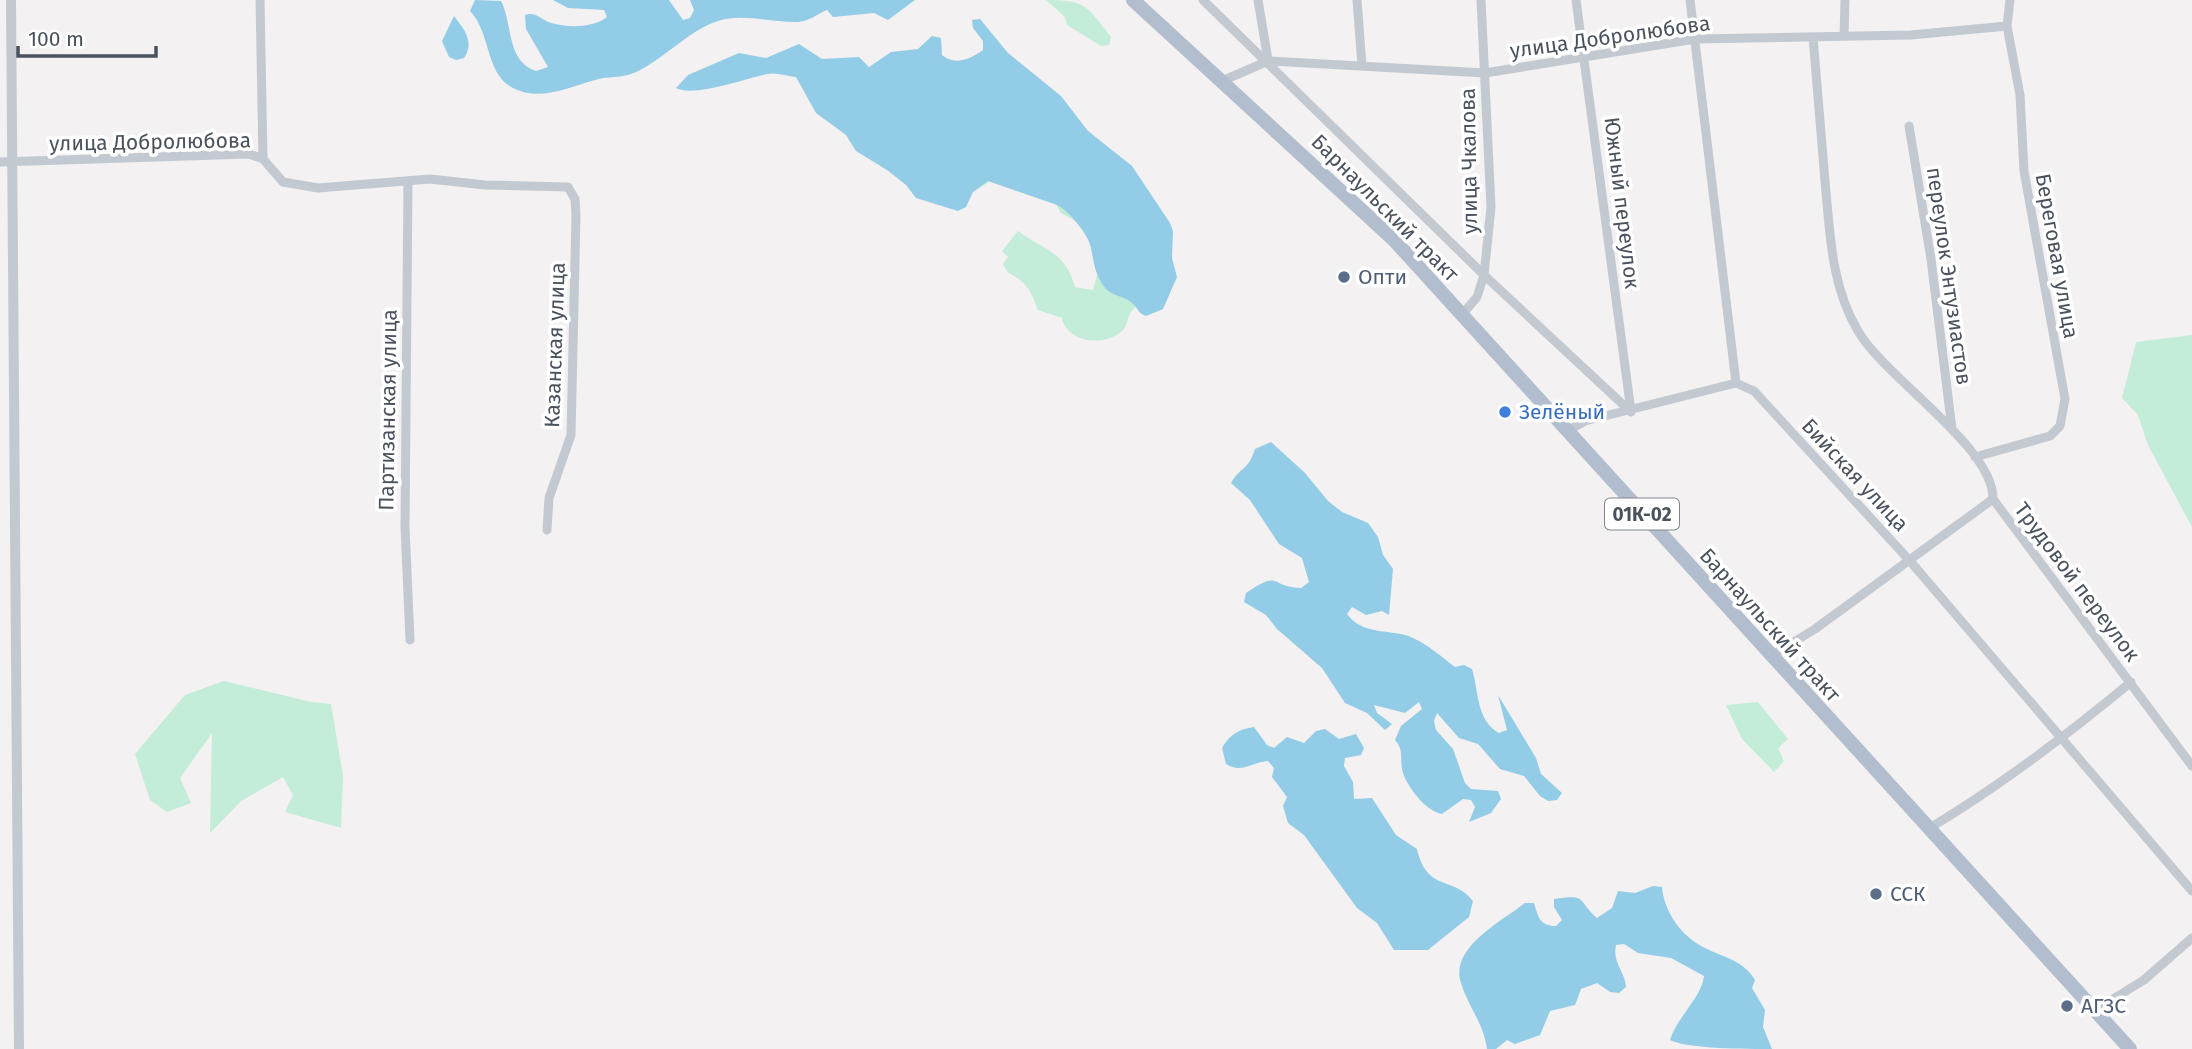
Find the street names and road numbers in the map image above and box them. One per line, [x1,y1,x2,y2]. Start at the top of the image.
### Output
street label: улица Добролюбова [1508,10,1712,64]
street label: улица Чкалова [1455,88,1483,234]
street label: Южный переулок [1599,116,1645,290]
street label: улица Добролюбова [49,127,251,157]
street label: Барнаульский тракт [1306,129,1465,288]
street label: переулок Энтузиастов [1921,165,1977,387]
street label: Береговая улица [2030,172,2084,340]
street label: Казанская улица [539,262,571,428]
street label: Партизанская улица [373,309,403,511]
street label: Бийская улица [1796,413,1914,537]
street label: Трудовой переулок [2009,497,2145,667]
road number: 01К-02 [1605,499,1679,530]
street label: Барнаульский тракт [1694,543,1846,708]

